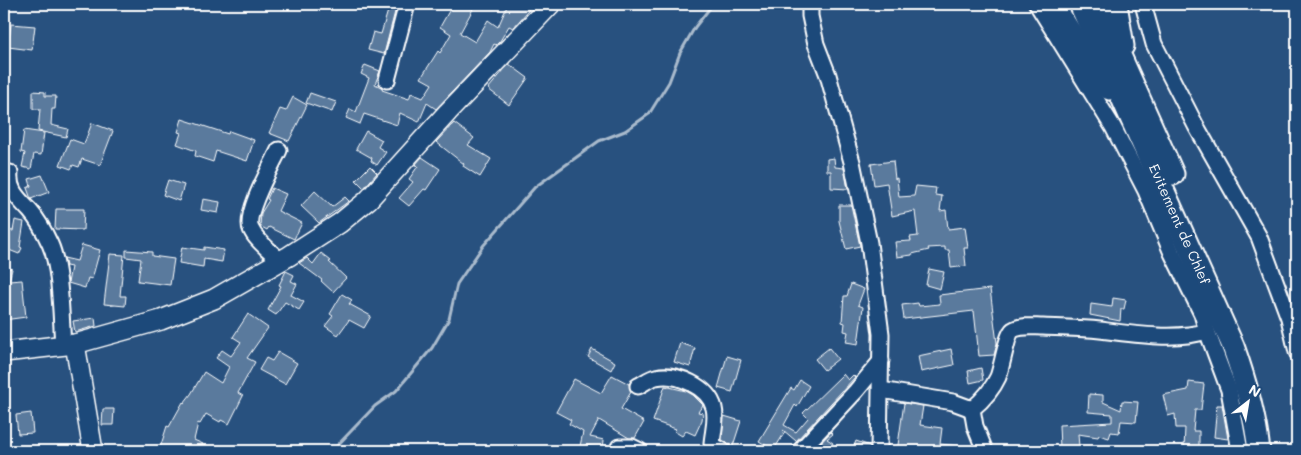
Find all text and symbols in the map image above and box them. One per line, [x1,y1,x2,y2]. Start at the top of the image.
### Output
street label: Evitement de Chlef [1145,161,1215,288]
north arrow [1224,378,1274,428]
text: N [1245,380,1264,401]

